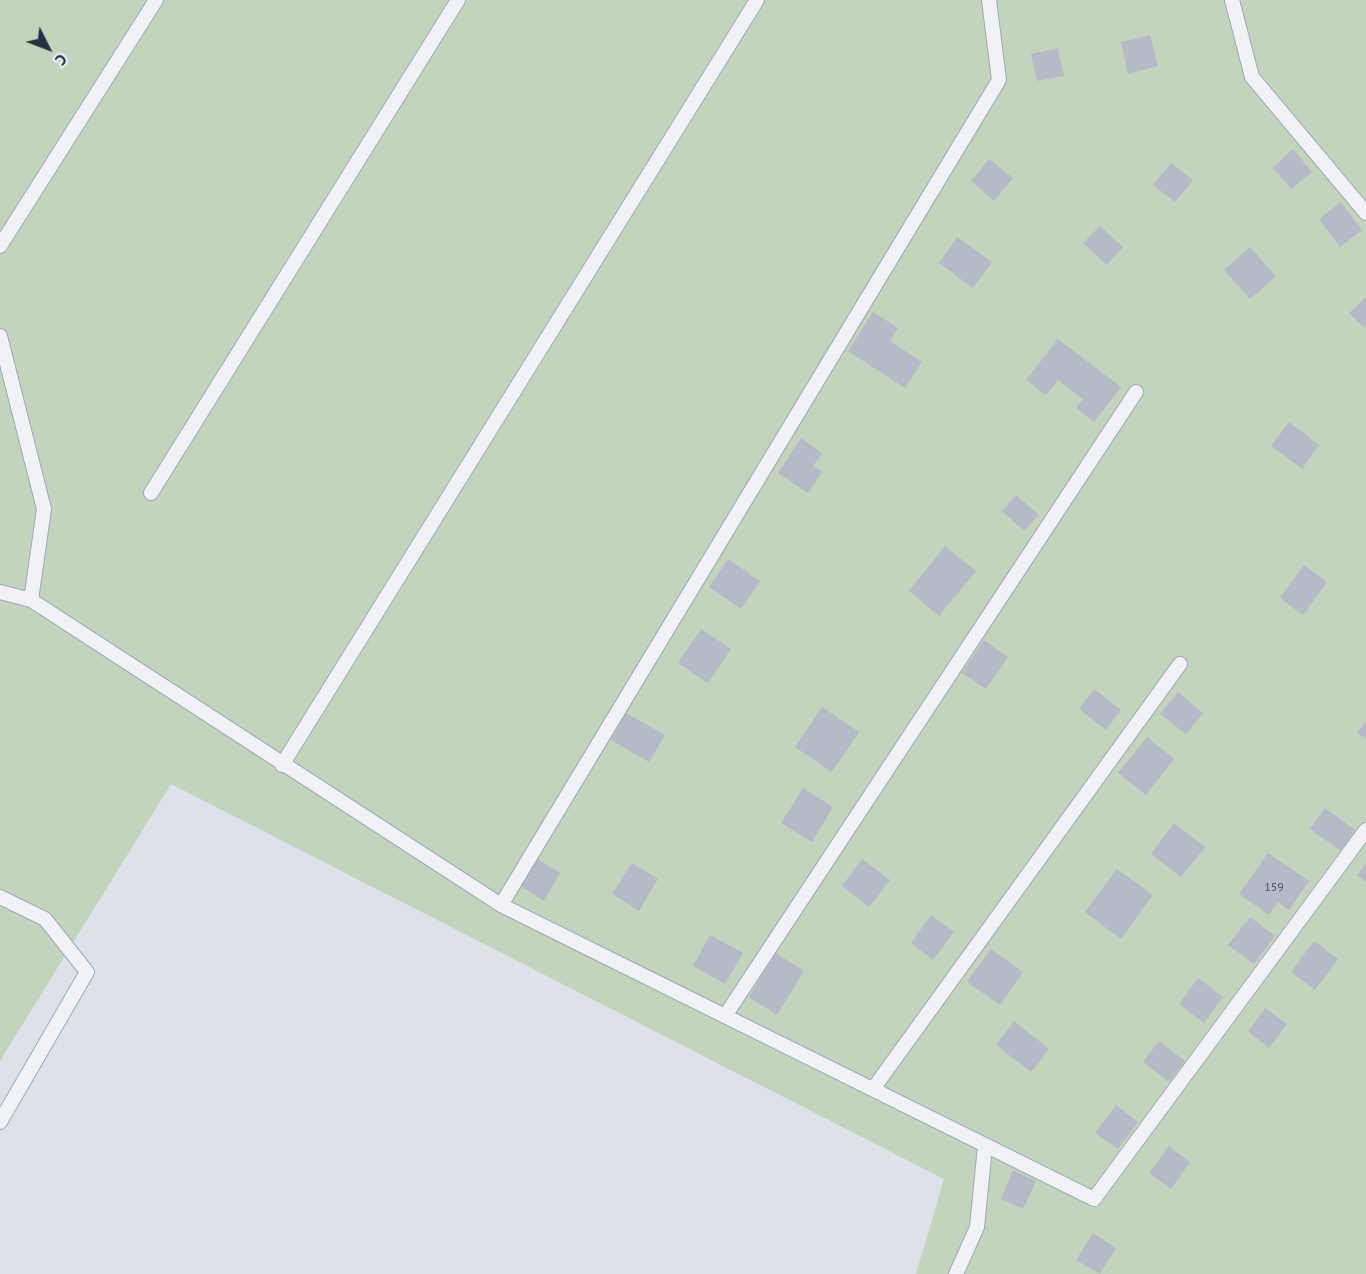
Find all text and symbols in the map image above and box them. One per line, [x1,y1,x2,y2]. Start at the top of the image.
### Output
north arrow [18,18,78,78]
text: С [51,50,72,70]
house number: 159 [1264,881,1284,895]

